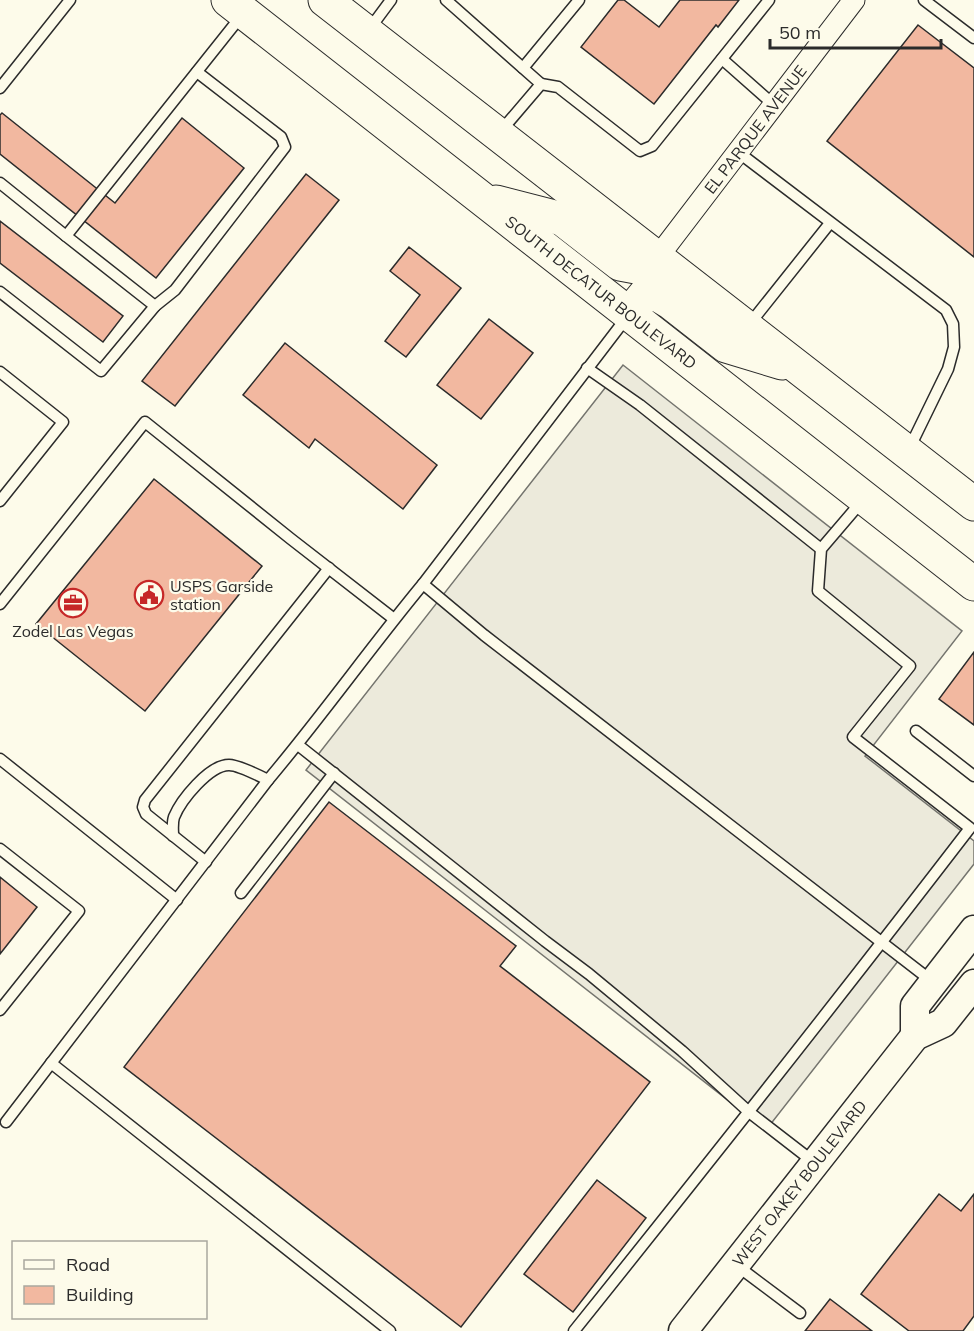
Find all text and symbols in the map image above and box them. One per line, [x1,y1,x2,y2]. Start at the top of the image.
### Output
scale bar [770,12,941,50]
text: 50 m [779,21,821,44]
street label: EL PARQUE AVENUE [700,61,811,198]
street label: SOUTH DECATUR BOULEVARD [502,211,701,373]
place label: USPS Garside station [170,576,273,614]
public building icon: USPS Garside station [133,579,165,611]
office icon: Zodel Las Vegas [57,587,89,619]
place label: Zodel Las Vegas [12,621,134,641]
street label: WEST OAKEY BOULEVARD [728,1096,871,1270]
legend [12,1241,207,1319]
text: Road [66,1253,110,1276]
text: Building [66,1283,134,1306]

